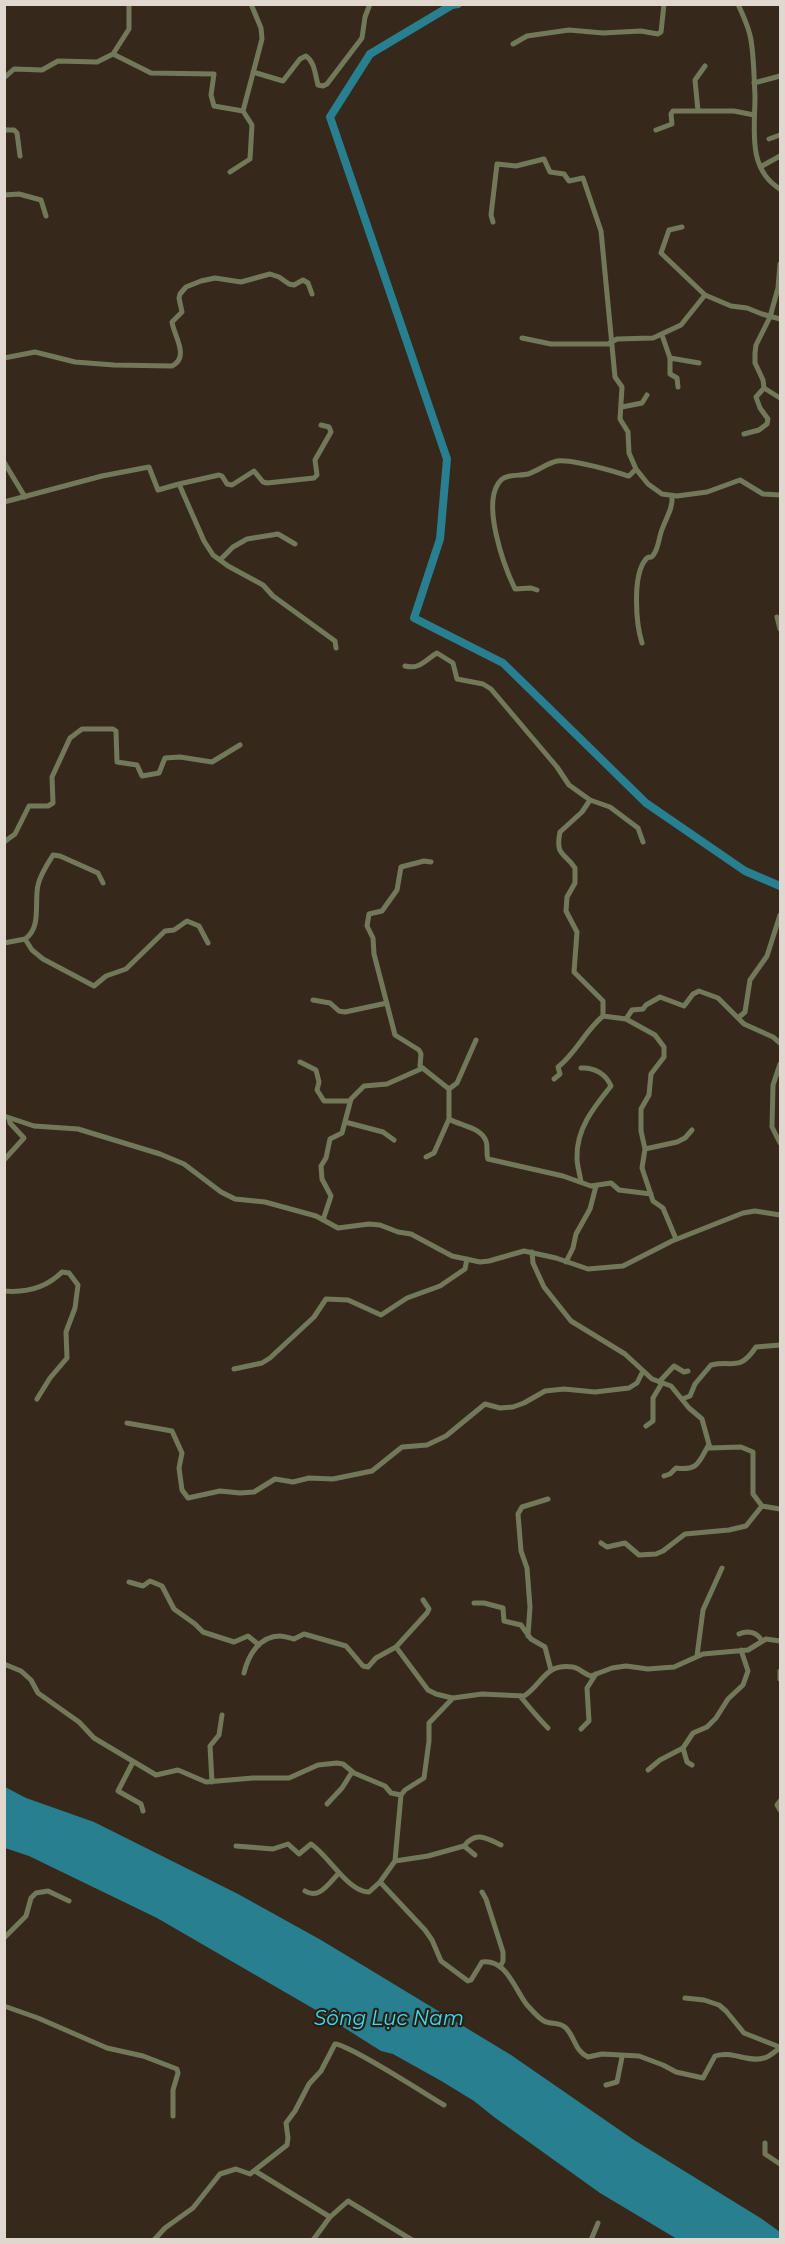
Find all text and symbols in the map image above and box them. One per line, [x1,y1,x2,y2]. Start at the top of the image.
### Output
water label: Sông Lục Nam [314,2007,464,2031]

